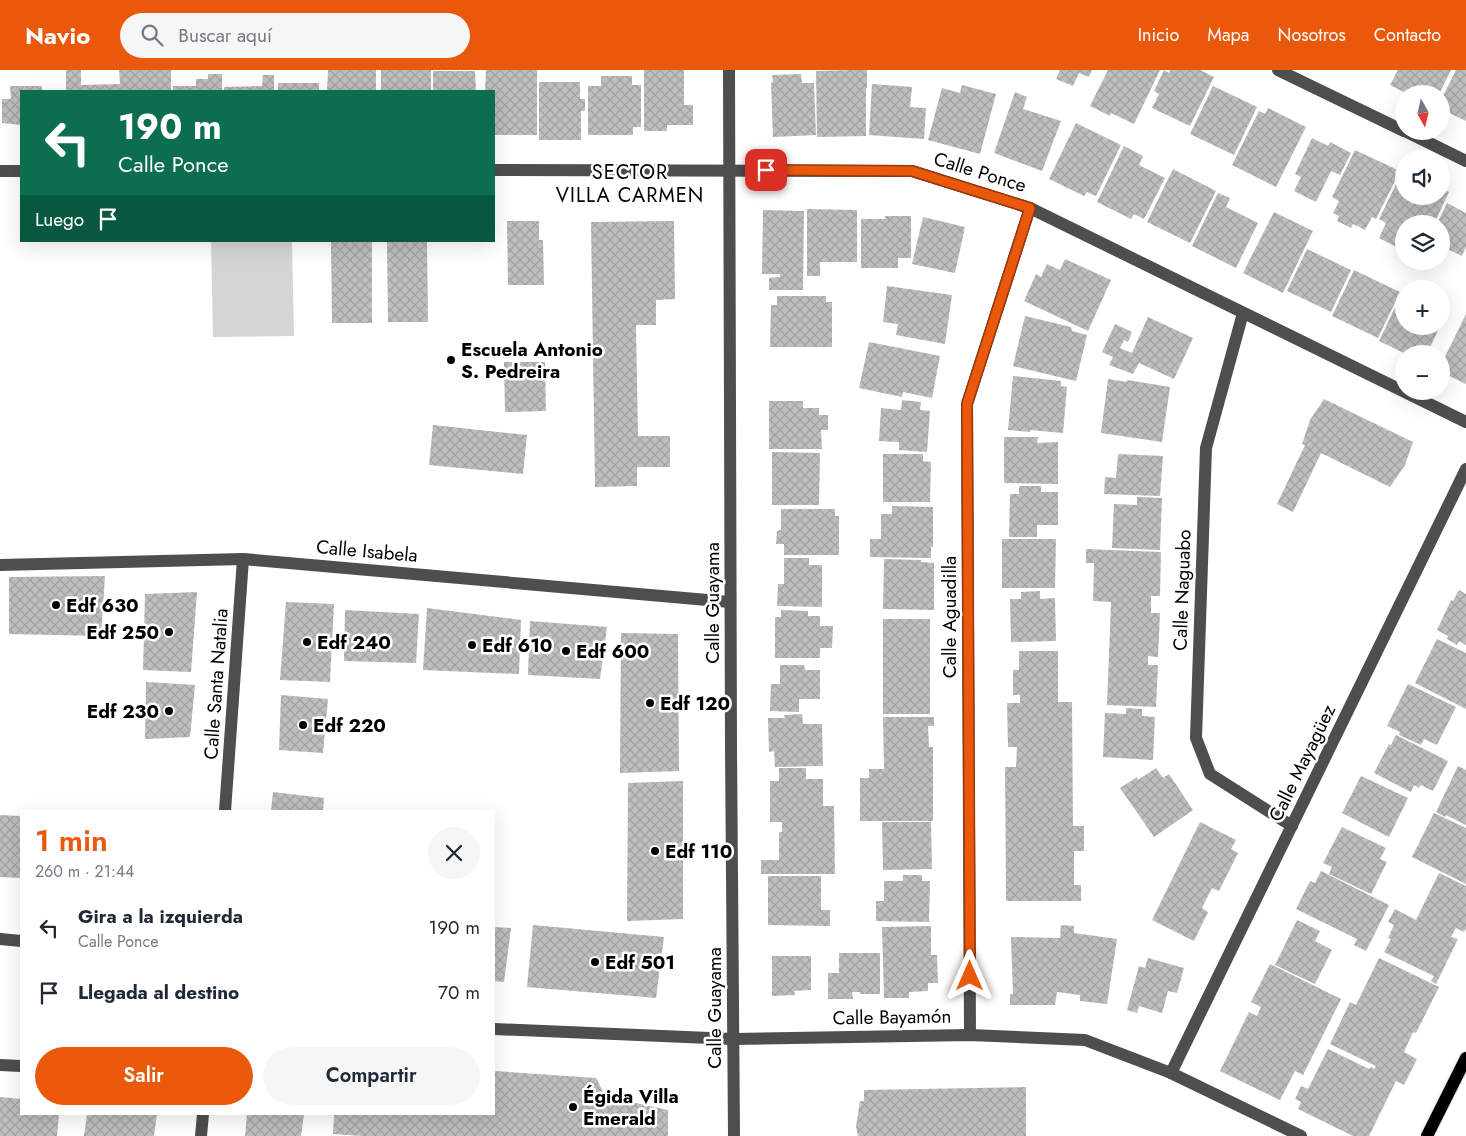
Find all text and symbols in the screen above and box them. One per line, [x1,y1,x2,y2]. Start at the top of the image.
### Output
search box [120,13,470,58]
text: Navio [25,18,90,53]
icon: search [138,21,166,49]
text: Buscar aquí [178,22,272,49]
text: Inicio [1138,22,1179,48]
text: Mapa [1207,22,1249,48]
text: Nosotros [1277,22,1346,48]
text: Contacto [1374,22,1441,48]
north arrow [1395,85,1450,140]
map controls [1395,85,1450,400]
text: 190 m [118,102,222,152]
icon: left [35,110,100,175]
street label: Calle Ponce [930,145,1030,199]
text: Calle Ponce [118,148,229,180]
pin [745,149,787,191]
button: sound [1395,150,1450,205]
icon: arrive [752,156,780,184]
district label: SECTOR VILLA CARMEN [556,158,704,210]
icon: arrive [94,205,122,233]
text: Luego [35,206,84,233]
button: layers [1395,215,1450,270]
button: + [1395,280,1450,335]
place label: Escuela Antonio S. Pedreira [461,336,603,385]
button: − [1395,345,1450,400]
marker: Escuela Antonio S. Pedreira [445,354,457,366]
street label: Calle Naguabo [1166,529,1198,651]
street label: Calle Isabela [315,533,419,569]
street label: Calle Guayama [699,542,726,664]
street label: Calle Aguadilla [936,556,963,678]
place label: Edf 630 [66,592,139,619]
marker: Edf 630 [50,599,62,611]
street label: Calle Santa Natalia [197,608,235,760]
place label: Edf 250 [86,619,159,646]
marker: Edf 250 [163,626,175,638]
place label: Edf 240 [317,629,391,656]
place label: Edf 610 [482,632,552,659]
marker: Edf 240 [301,636,313,648]
place label: Edf 600 [576,638,649,665]
marker: Edf 610 [466,639,478,651]
marker: Edf 600 [560,645,572,657]
place label: Edf 120 [660,690,730,717]
marker: Edf 120 [644,697,656,709]
place label: Edf 230 [87,698,159,725]
street label: Calle Mayagüez [1262,700,1342,826]
marker: Edf 230 [163,705,175,717]
place label: Edf 220 [313,712,386,739]
marker: Edf 220 [297,719,309,731]
text: 1 min [35,819,108,862]
button: close [428,827,480,879]
place label: Edf 110 [665,838,732,865]
marker: Edf 110 [649,845,661,857]
text: 260 m · 21:44 [35,860,134,883]
text: Gira a la izquierda [78,903,243,930]
icon: left [35,914,63,942]
text: 190 m [429,914,480,941]
text: Calle Ponce [78,930,158,953]
street label: Calle Guayama [701,947,728,1069]
place label: Edf 501 [605,949,675,976]
position arrow [943,949,995,1001]
marker: Edf 501 [589,956,601,968]
icon: arrive [35,979,63,1007]
text: Llegada al destino [78,979,239,1006]
text: 70 m [438,979,480,1006]
street label: Calle Bayamón [832,1002,952,1032]
button: Salir [35,1047,253,1105]
button: Compartir [263,1047,480,1105]
place label: Égida Villa Emerald [583,1083,679,1132]
marker: Égida Villa Emerald [567,1101,579,1113]

